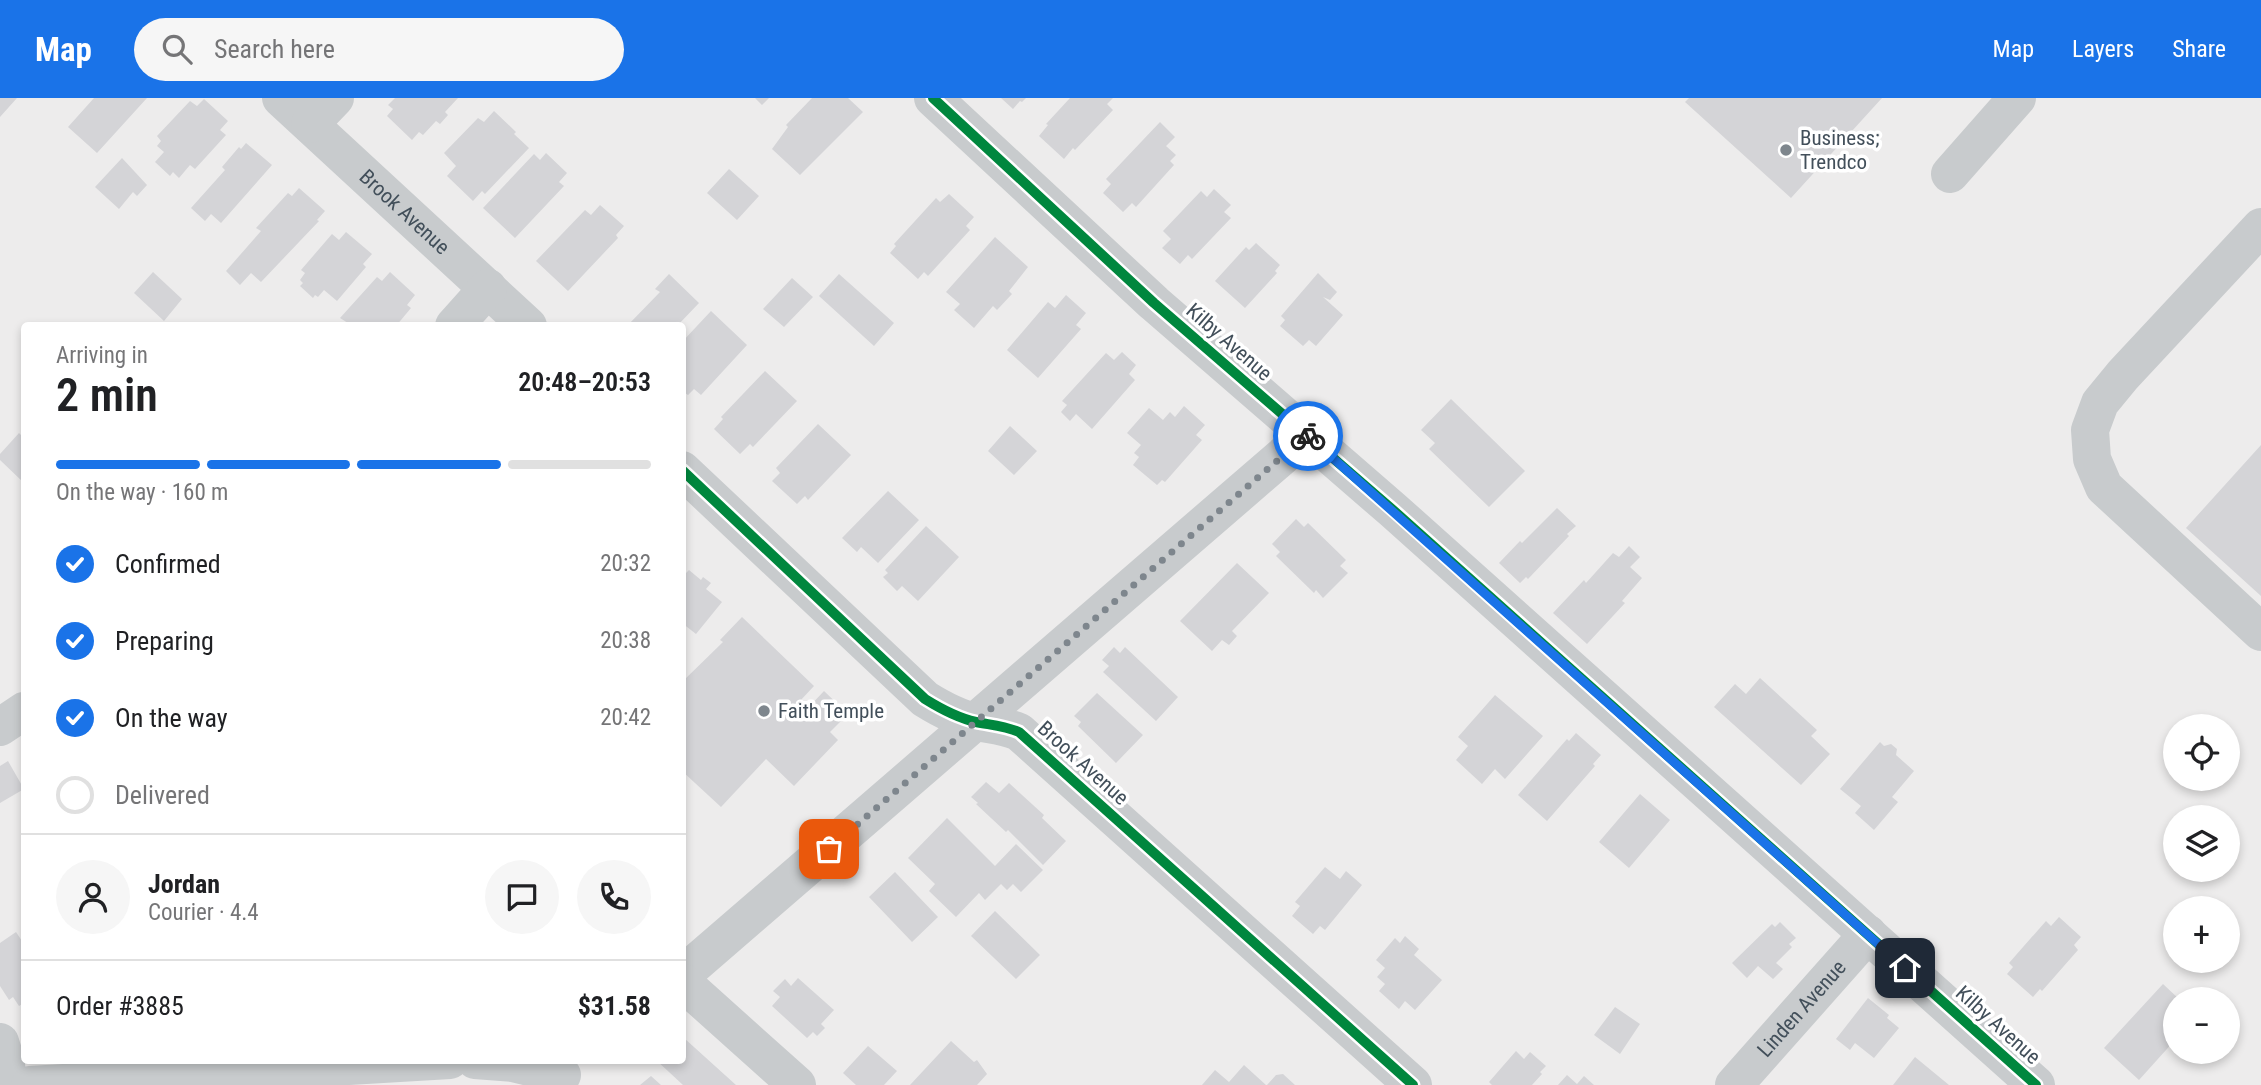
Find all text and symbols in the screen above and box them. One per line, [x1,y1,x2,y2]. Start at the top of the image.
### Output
search box [134,18,624,81]
text: Map [35,30,92,69]
icon: search [158,30,196,68]
text: Search here [214,34,335,64]
text: Map [1993,35,2034,63]
text: Layers [2072,35,2134,63]
text: Share [2172,35,2226,63]
place label: Business; Trendco [1800,126,1879,174]
marker: Business; Trendco [1778,142,1794,158]
street label: Brook Avenue [355,165,454,259]
street label: Kilby Avenue [1181,298,1277,386]
text: Arriving in [56,342,148,369]
text: 20:48–20:53 [518,367,651,397]
text: 2 min [56,368,158,422]
courier [1273,401,1343,471]
icon: bike [1289,417,1327,455]
text: On the way · 160 m [56,479,228,506]
icon: check [56,545,94,583]
text: Confirmed [115,549,221,579]
text: 20:32 [600,550,651,577]
icon: check [56,622,94,660]
text: Preparing [115,626,214,656]
text: 20:38 [600,627,651,654]
icon: check [56,699,94,737]
place label: Faith Temple [778,699,884,723]
text: On the way [115,703,228,733]
marker: Faith Temple [756,703,772,719]
text: 20:42 [600,704,651,731]
map controls [2163,714,2240,1064]
button: locate [2163,714,2240,791]
street label: Brook Avenue [1033,716,1133,810]
text: Delivered [115,780,210,810]
button: layers [2163,805,2240,882]
pin [799,819,859,879]
icon: bag [810,830,848,868]
button: person [56,860,130,934]
button: chat [485,860,559,934]
button: phone [577,860,651,934]
text: Jordan [148,869,220,899]
button: + [2163,896,2240,973]
text: Courier · 4.4 [148,899,259,926]
pin [1875,938,1935,998]
icon: home [1886,949,1924,987]
street label: Linden Avenue [1753,955,1851,1062]
street label: Kilby Avenue [1951,981,2045,1069]
button: − [2163,987,2240,1064]
text: Order #3885 [56,991,184,1021]
text: $31.58 [578,991,651,1021]

